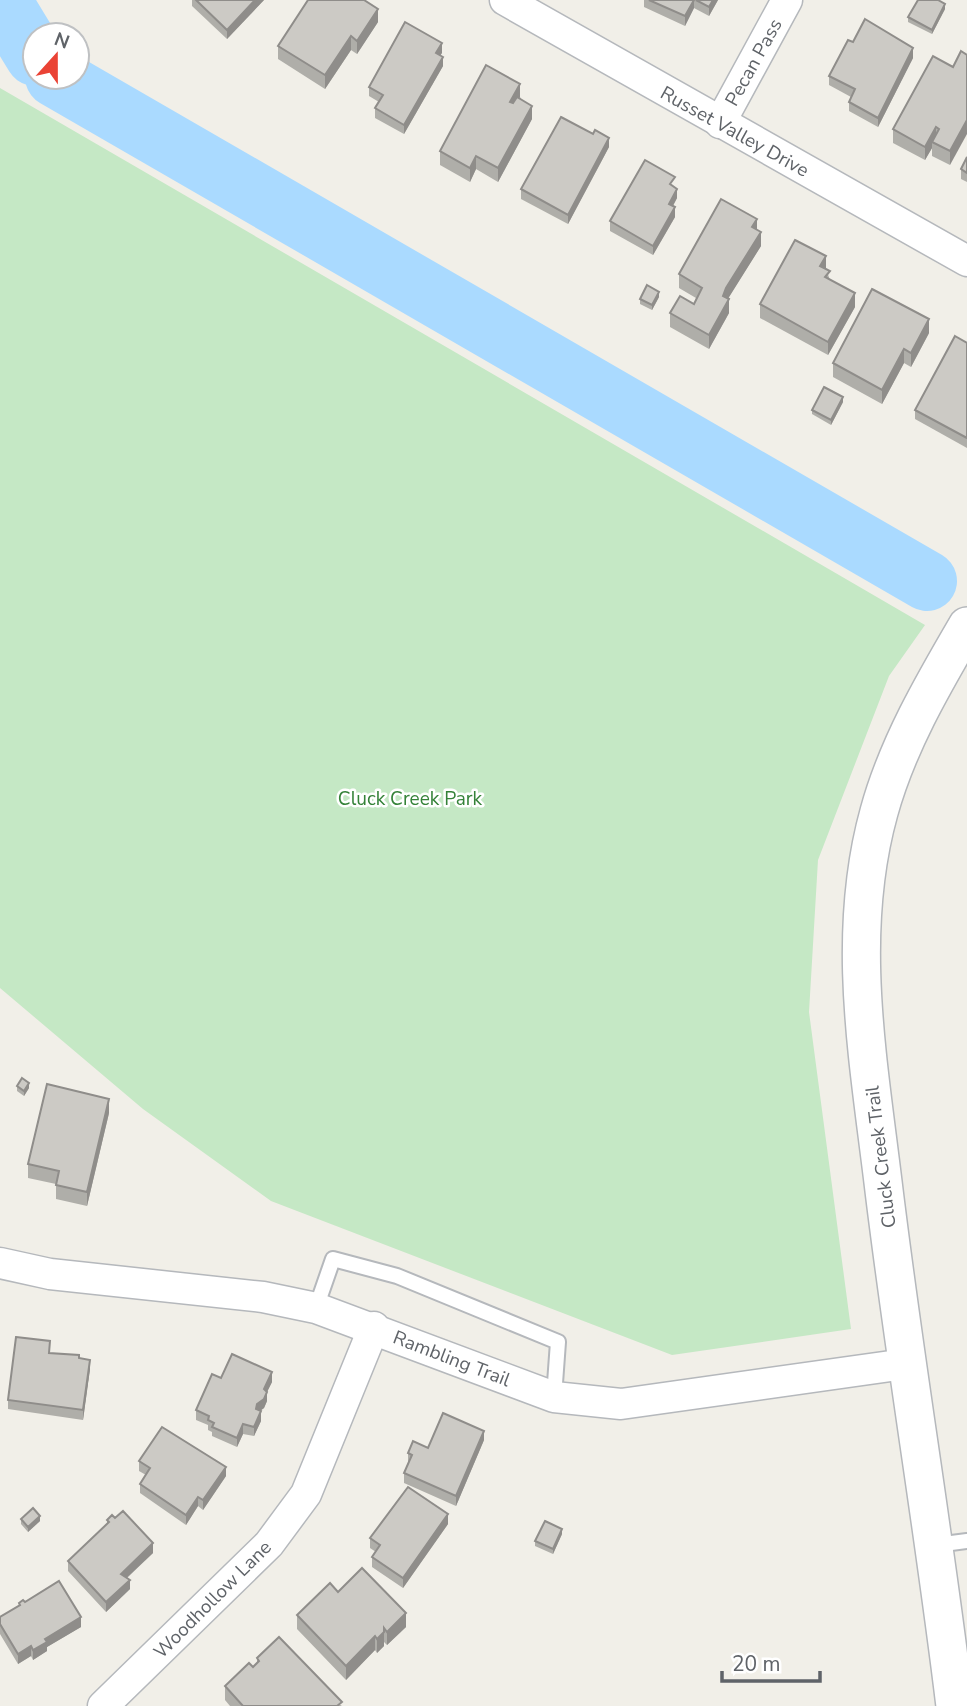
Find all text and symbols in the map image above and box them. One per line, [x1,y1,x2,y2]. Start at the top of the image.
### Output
street label: Pecan Pass [719,14,789,111]
north arrow [21,21,91,91]
text: N [50,26,73,56]
street label: Russet Valley Drive [656,80,813,184]
park label: Cluck Creek Park [338,786,483,812]
street label: Cluck Creek Trail [859,1084,903,1229]
street label: Rambling Trail [389,1325,514,1393]
street label: Woodhollow Lane [148,1535,277,1664]
scale bar [722,1640,820,1684]
text: 20 m [732,1650,781,1678]

